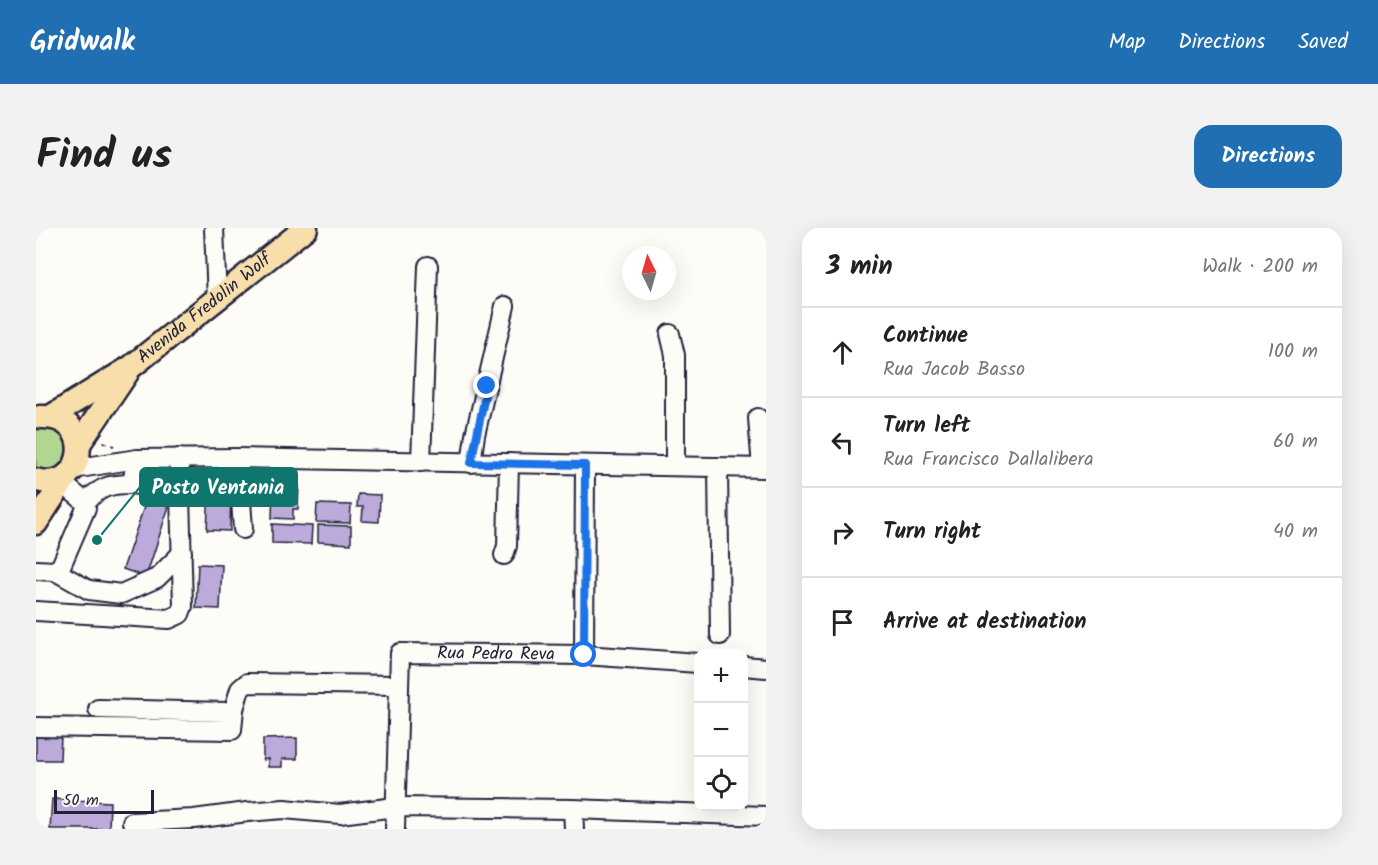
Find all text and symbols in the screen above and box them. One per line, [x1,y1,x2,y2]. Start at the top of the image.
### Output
text: Gridwalk [30,20,135,65]
text: Map [1109,26,1145,59]
text: Directions [1178,26,1265,59]
text: Saved [1298,26,1348,59]
text: Find us [36,123,172,190]
button: Directions [1194,125,1342,188]
street label: Avenida Fredolin Wolf [131,245,280,371]
north arrow [622,246,676,300]
text: 3 min [826,246,893,288]
text: Walk · 200 m [1202,251,1318,283]
text: Continue [883,319,968,354]
icon: ahead [826,336,859,369]
text: 100 m [1268,336,1318,368]
text: Rua Jacob Basso [883,354,1025,386]
route end [473,372,499,398]
text: Turn left [883,409,970,444]
icon: left [826,426,859,459]
text: 60 m [1273,426,1318,458]
text: Rua Francisco Dallalibera [883,444,1094,476]
callout: Posto Ventania [140,468,297,506]
text: Posto Ventania [152,473,284,505]
text: Turn right [883,515,981,550]
icon: right [826,516,859,549]
text: 40 m [1273,516,1318,548]
text: Arrive at destination [883,605,1086,640]
icon: arrive [826,606,859,639]
street label: Rua Pedro Reva [437,639,555,669]
route start [570,641,596,667]
map controls [694,649,748,811]
button: + [694,649,748,703]
button: − [694,703,748,757]
button: locate [694,757,748,811]
scale bar [54,787,154,814]
text: 50 m [63,788,99,813]

